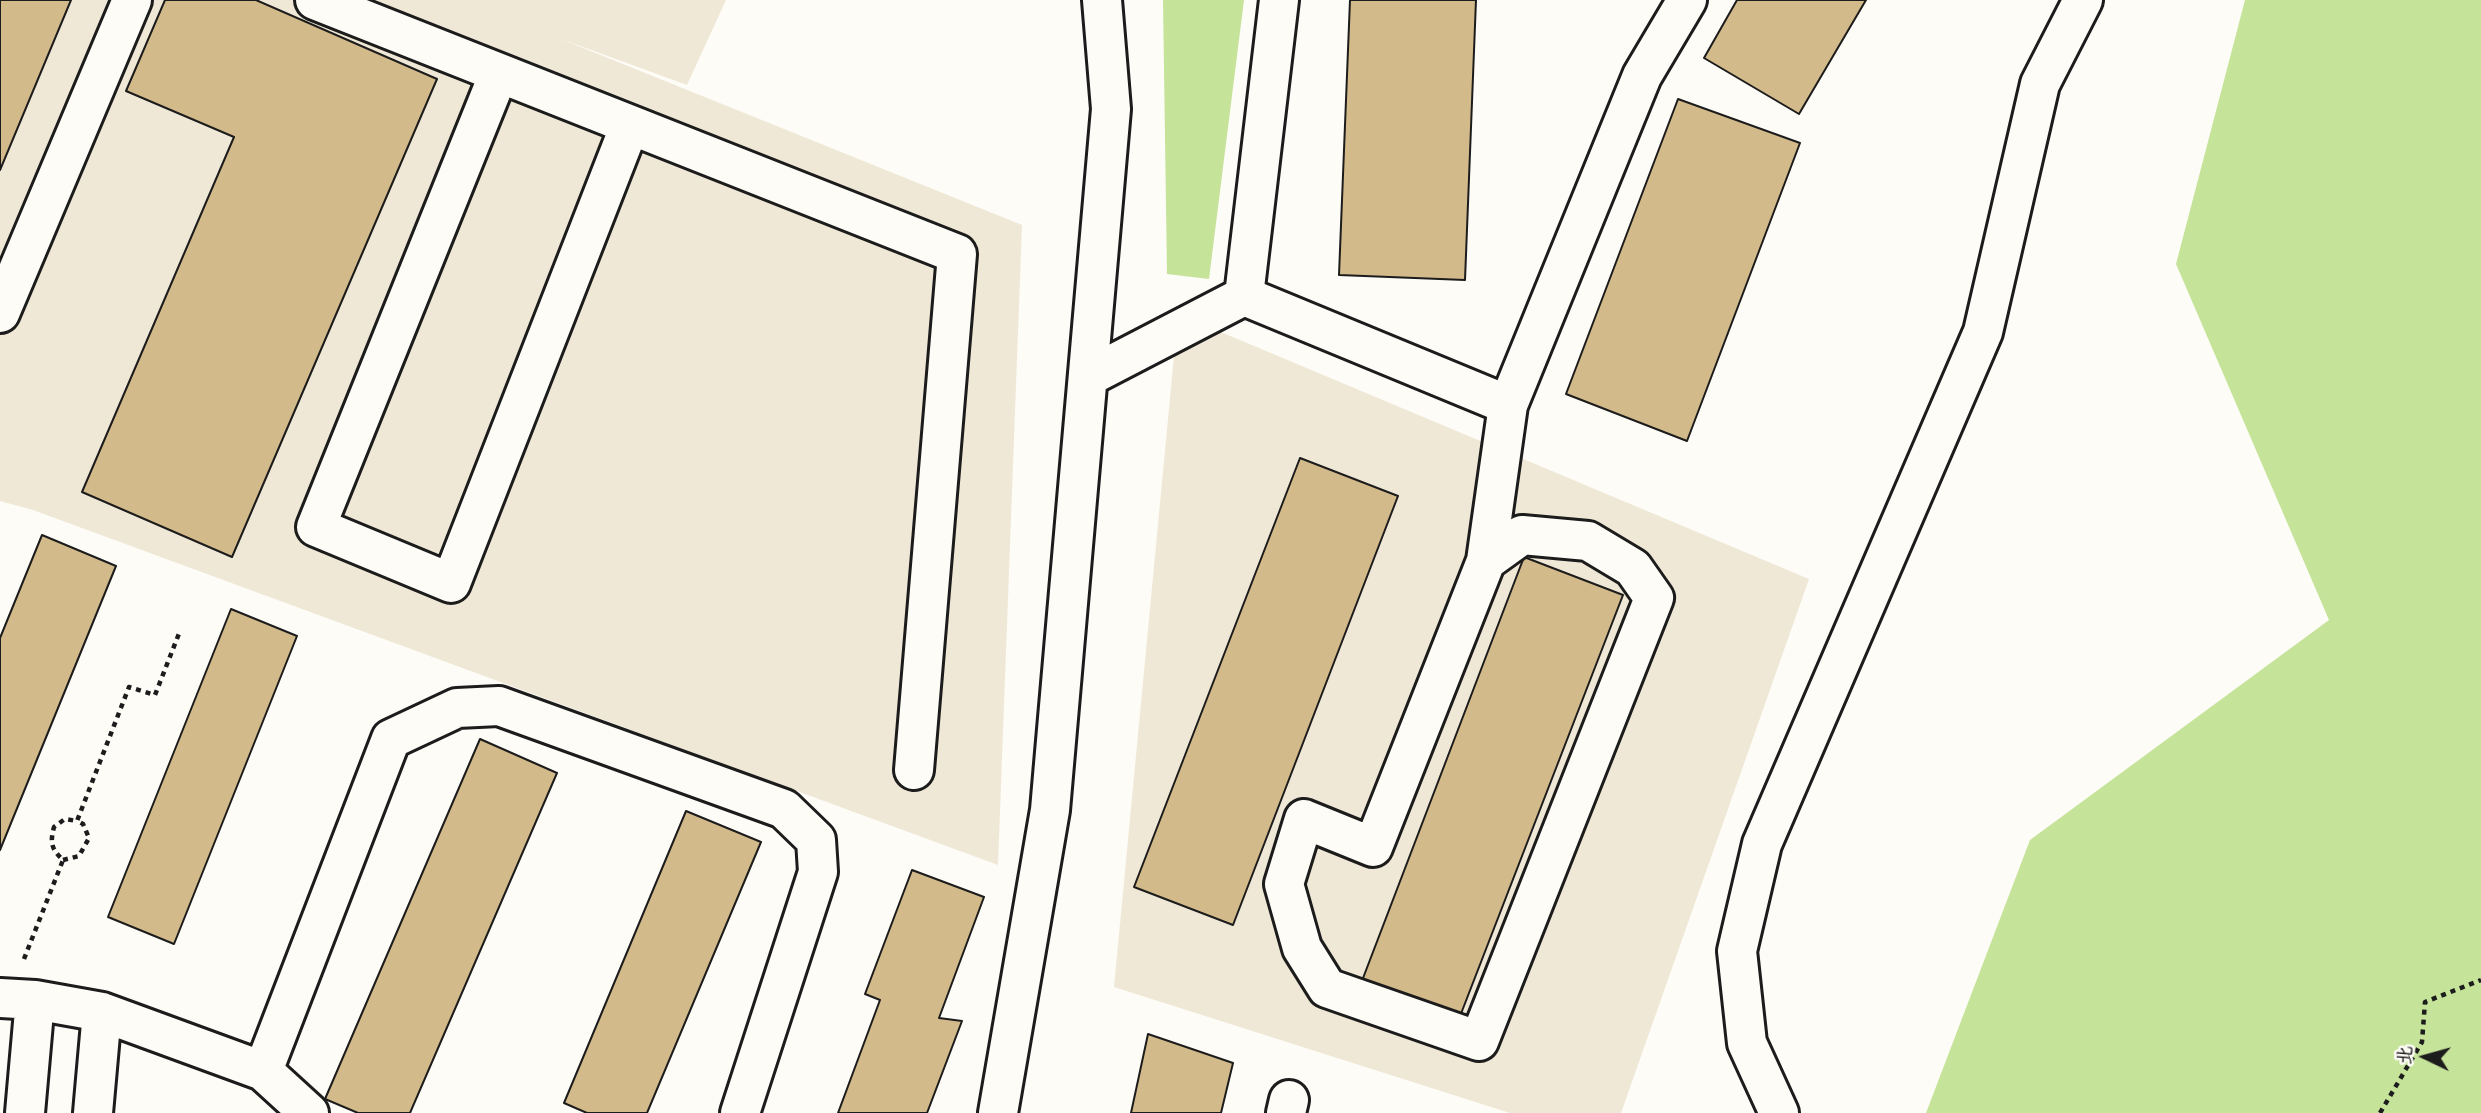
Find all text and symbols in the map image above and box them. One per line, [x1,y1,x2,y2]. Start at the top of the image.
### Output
north arrow [2390,1022,2460,1092]
text: 北 [2391,1045,2417,1066]

